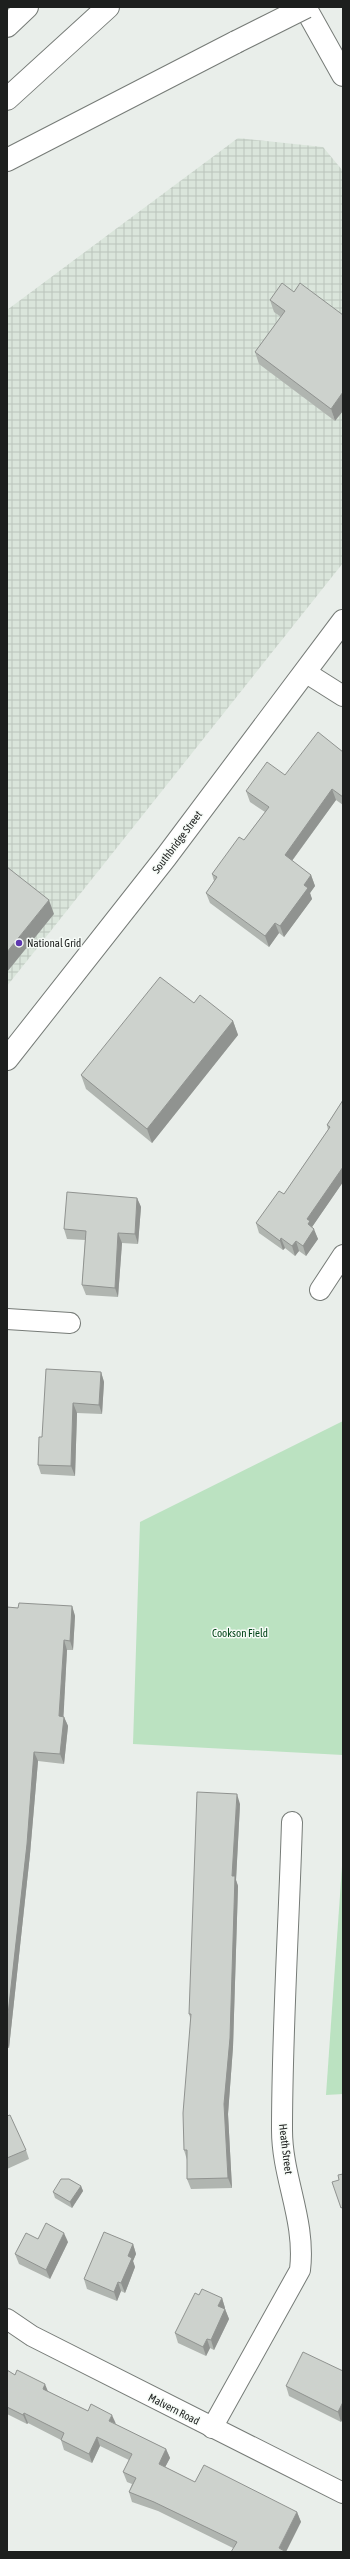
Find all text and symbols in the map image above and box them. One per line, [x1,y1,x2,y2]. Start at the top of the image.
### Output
street label: Southbridge Street [150,808,204,876]
place label: National Grid [27,937,81,949]
marker: National Grid [14,938,24,948]
park label: Cookson Field [212,1627,268,1639]
street label: Heath Street [277,2123,295,2175]
street label: Malvern Road [146,2391,202,2427]

